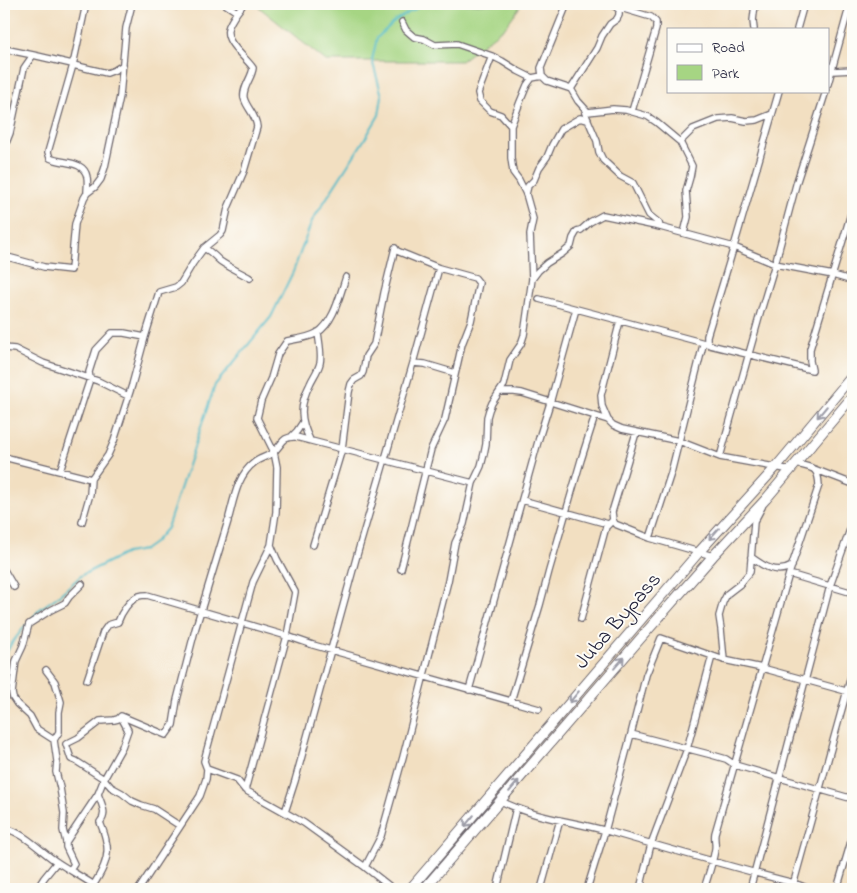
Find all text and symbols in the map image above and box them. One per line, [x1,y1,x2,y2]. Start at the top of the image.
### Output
legend [667,28,830,92]
text: Road [712,37,745,59]
text: Park [712,63,740,85]
one-way arrow [816,406,827,419]
one-way arrow [709,528,720,541]
street label: Juba Bypass [568,566,671,678]
one-way arrow [613,656,625,669]
one-way arrow [568,691,580,704]
one-way arrow [508,780,519,793]
one-way arrow [463,814,474,827]

